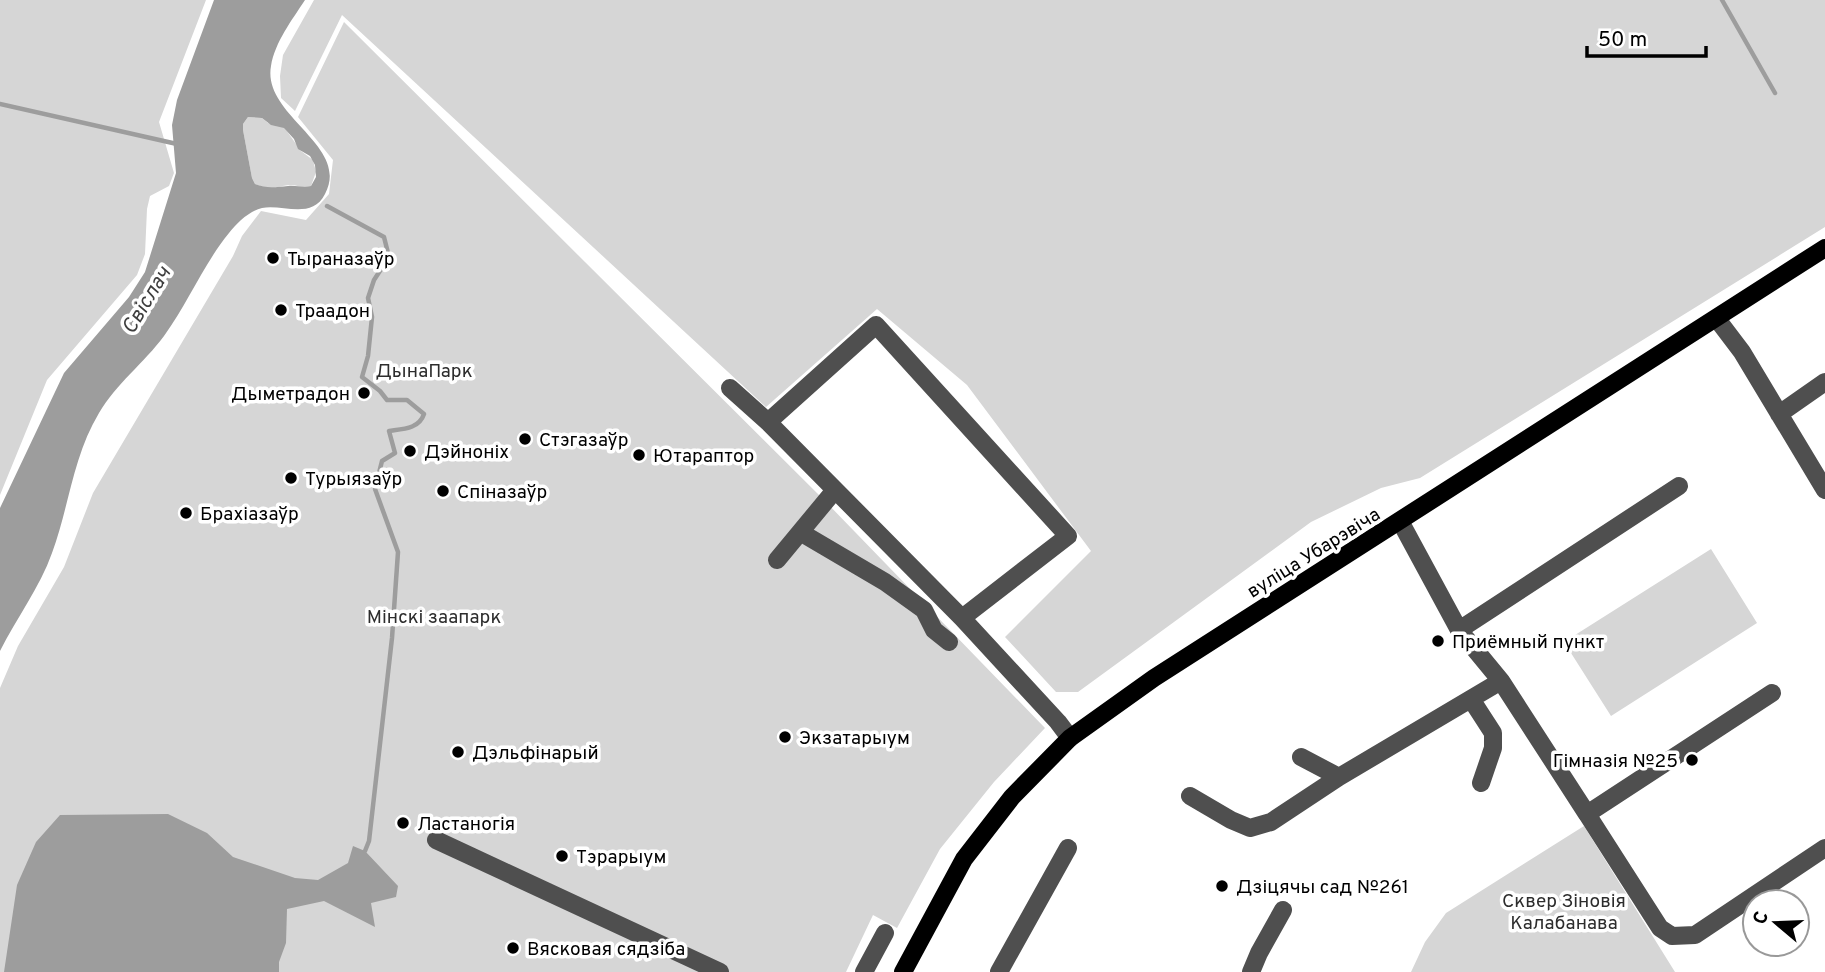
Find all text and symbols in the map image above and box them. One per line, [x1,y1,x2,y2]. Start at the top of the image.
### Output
scale bar [1587,14,1706,58]
text: 50 m [1598,27,1647,54]
place label: Тыраназаўр [287,248,394,272]
marker: Тыраназаўр [265,250,281,266]
water label: Свіслач [117,261,178,340]
place label: Траадон [295,300,370,324]
marker: Траадон [273,302,289,318]
park label: ДынаПарк [375,360,473,384]
place label: Дыметрадон [231,383,350,407]
marker: Дыметрадон [356,385,372,401]
place label: Стэгазаўр [539,429,628,453]
marker: Стэгазаўр [517,431,533,447]
place label: Дэйноніх [424,441,509,465]
marker: Дэйноніх [402,443,418,459]
place label: Ютараптор [653,445,754,469]
marker: Ютараптор [631,447,647,463]
place label: Турыязаўр [305,468,402,492]
marker: Турыязаўр [283,470,299,486]
place label: Спіназаўр [457,481,547,505]
marker: Спіназаўр [435,483,451,499]
place label: Брахіазаўр [200,503,299,527]
street label: вуліца Убарэвіча [1243,503,1385,604]
marker: Брахіазаўр [178,505,194,521]
park label: Мінскі заапарк [367,606,501,630]
place label: Приёмный пункт [1452,631,1605,655]
marker: Приёмный пункт [1430,633,1446,649]
place label: Экзатарыум [799,727,910,751]
marker: Экзатарыум [777,729,793,745]
place label: Дэльфінарый [472,742,599,766]
marker: Дэльфінарый [450,744,466,760]
place label: Гімназія №25 [1553,750,1678,774]
marker: Гімназія №25 [1684,752,1700,768]
place label: Ластаногія [417,813,515,837]
marker: Ластаногія [395,815,411,831]
place label: Тэрарыум [576,846,666,870]
marker: Тэрарыум [554,848,570,864]
place label: Дзіцячы сад №261 [1236,876,1409,900]
marker: Дзіцячы сад №261 [1214,878,1230,894]
north arrow [1741,888,1811,958]
park label: Сквер Зіновія Калабанава [1502,890,1626,936]
text: С [1748,908,1775,928]
place label: Вясковая сядзіба [527,938,685,962]
marker: Вясковая сядзіба [505,940,521,956]

